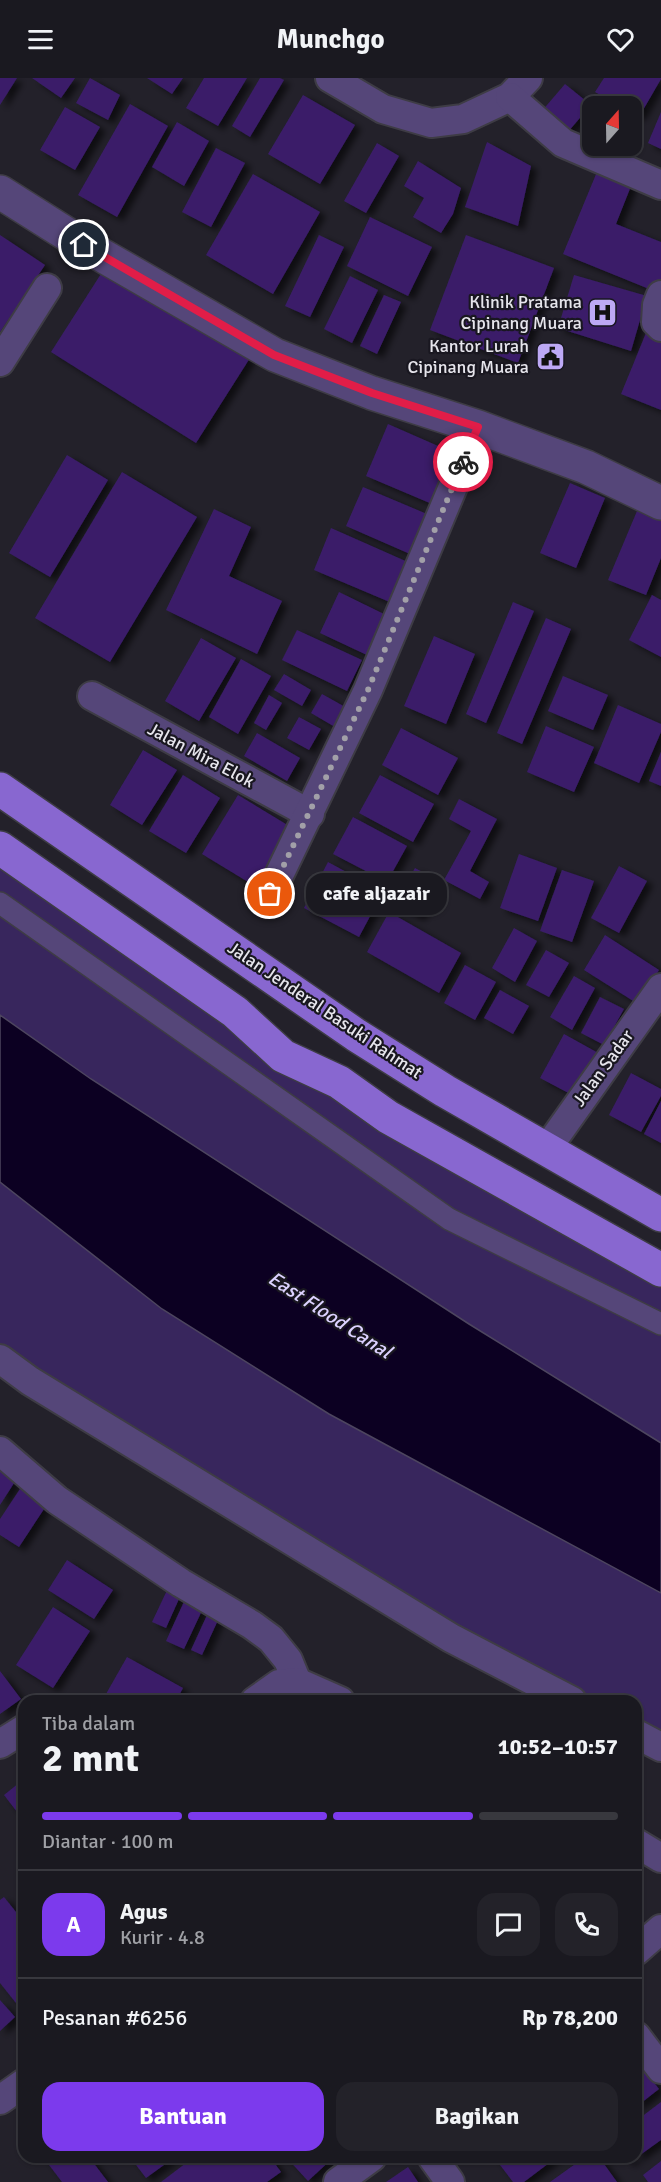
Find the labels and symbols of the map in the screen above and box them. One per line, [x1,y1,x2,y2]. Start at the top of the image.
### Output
north arrow [582,96,642,156]
pin [58,219,109,270]
place label: Klinik Pratama Cipinang Muara [460,291,582,334]
hospital icon: Klinik Pratama Cipinang Muara [587,296,619,328]
place label: Kantor Lurah Cipinang Muara [407,335,529,378]
public building icon: Kantor Lurah Cipinang Muara [534,340,566,372]
courier [433,432,493,492]
street label: Jalan Mira Elok [144,718,258,792]
pin [244,868,295,919]
callout: cafe aljazair [306,873,447,915]
street label: Jalan Jenderal Basuki Rahmat [224,937,426,1083]
street label: Jalan Sadar [568,1025,638,1111]
water label: East Flood Canal [263,1266,398,1365]

